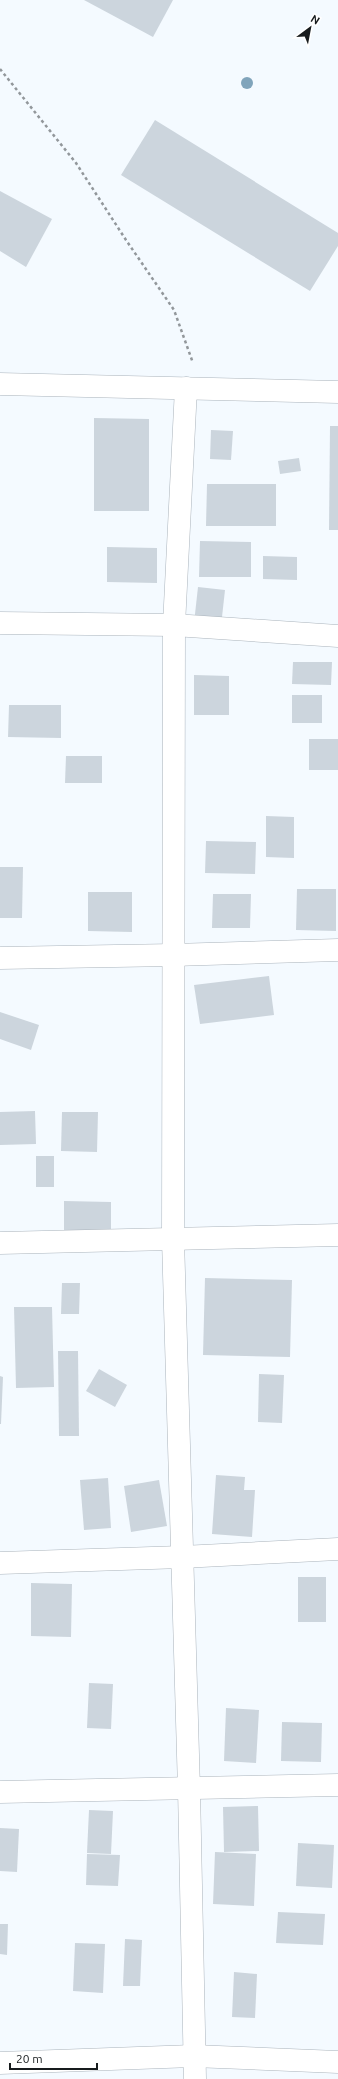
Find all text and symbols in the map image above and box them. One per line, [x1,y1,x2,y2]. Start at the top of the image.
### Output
north arrow [290,8,330,48]
text: N [309,12,322,27]
scale bar [10,2045,97,2071]
text: 20 m [16,2052,43,2065]

